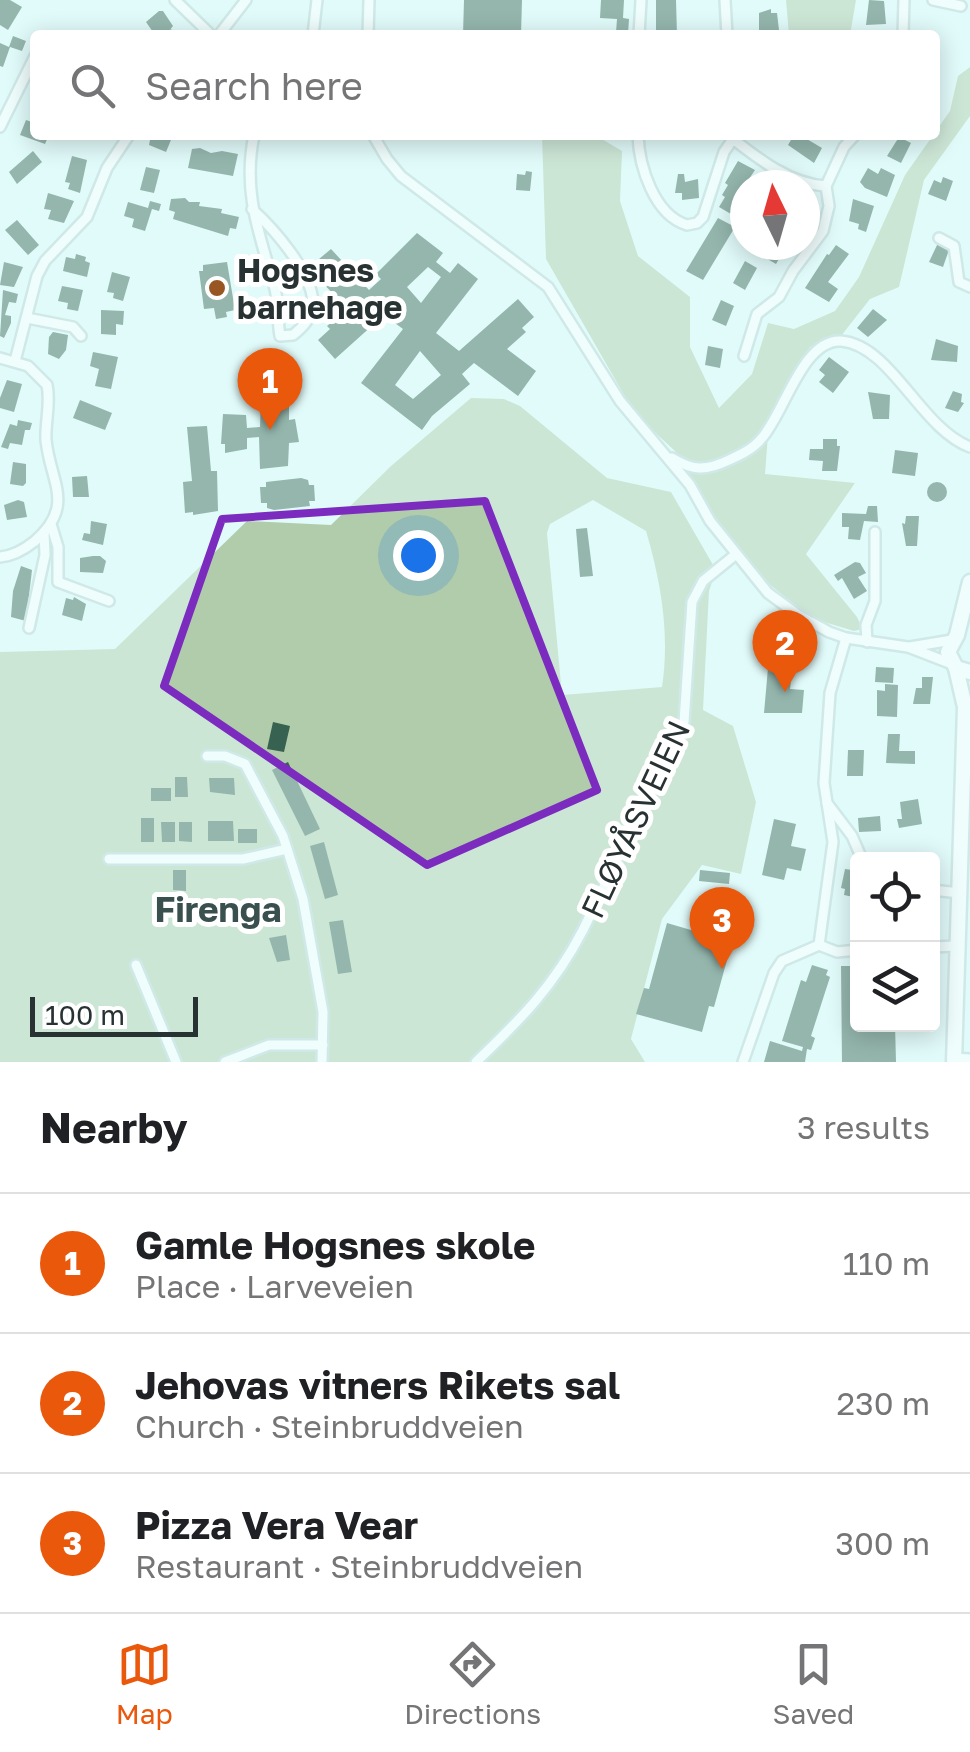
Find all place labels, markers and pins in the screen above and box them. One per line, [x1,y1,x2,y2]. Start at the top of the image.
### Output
place label: Hogsnes barnehage [237,251,402,326]
marker: Hogsnes barnehage [206,277,228,299]
pin: 1 [238,348,302,430]
pin: 2 [752,610,818,692]
pin: 3 [690,886,754,969]

